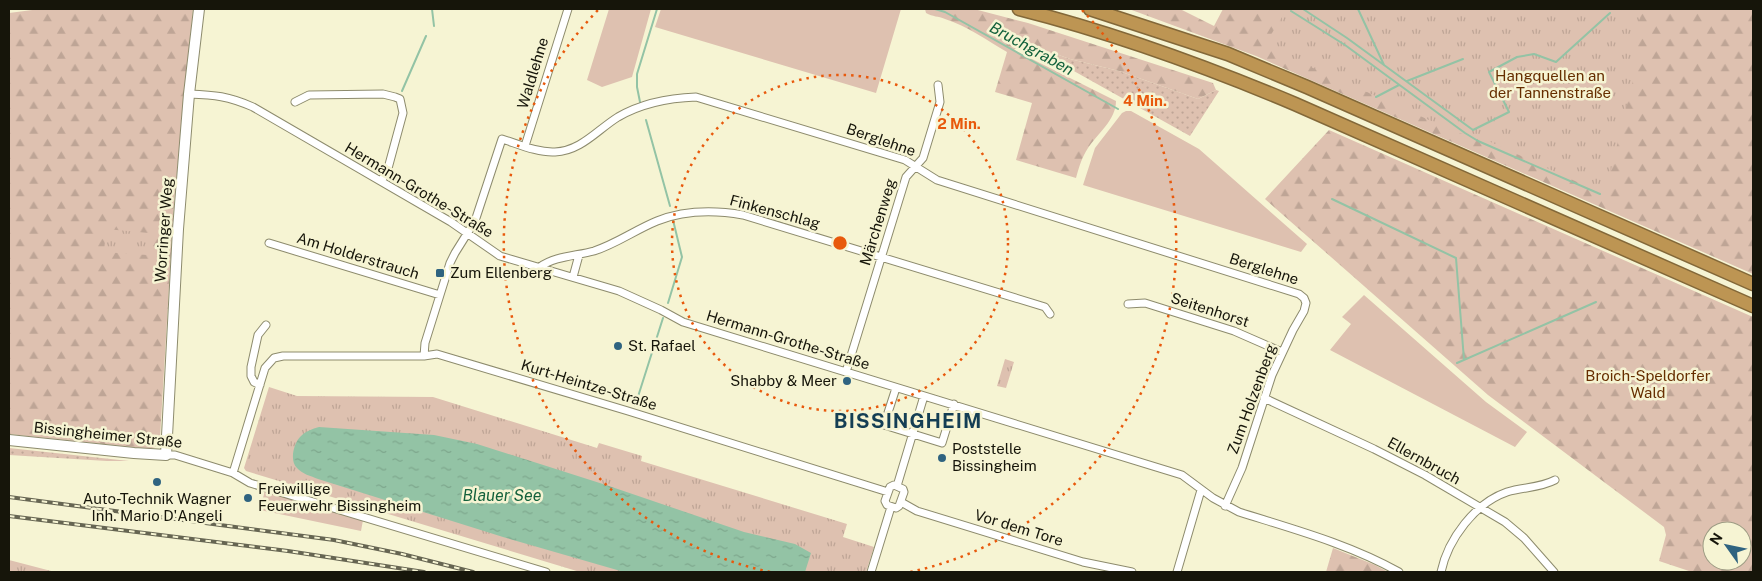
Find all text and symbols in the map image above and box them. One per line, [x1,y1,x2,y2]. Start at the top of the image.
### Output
water label: Bruchgraben [986,18,1077,79]
street label: Waldlehne [514,35,551,111]
park label: Hangquellen an der Tannenstraße [1489,67,1611,101]
text: 4 Min. [1123,92,1167,109]
text: 2 Min. [937,115,981,132]
street label: Berglehne [844,120,918,159]
street label: Hermann-Grothe-Straße [342,138,497,241]
street label: Märchenweg [856,176,899,267]
street label: Worringer Weg [151,177,176,283]
street label: Finkenschlag [728,191,822,232]
street label: Am Holderstrauch [295,229,421,282]
centre of rings [831,234,849,252]
street label: Berglehne [1227,249,1301,288]
place label: Zum Ellenberg [450,264,552,281]
marker: Zum Ellenberg [434,267,446,279]
street label: Seitenhorst [1169,289,1252,330]
street label: Hermann-Grothe-Straße [704,307,872,373]
place label: St. Rafael [628,337,696,354]
marker: St. Rafael [612,340,624,352]
street label: Zum Holzenberg [1224,341,1279,456]
street label: Kurt-Heintze-Straße [519,356,659,413]
park label: Broich-Speldorfer Wald [1585,367,1711,401]
place label: Shabby & Meer [730,372,837,389]
marker: Shabby & Meer [841,375,853,387]
district label: BISSINGHEIM [834,409,982,433]
street label: Bissingheimer Straße [33,418,183,451]
street label: Ellernbruch [1385,434,1464,488]
place label: Poststelle Bissingheim [952,440,1037,474]
marker: Poststelle Bissingheim [936,452,948,464]
marker: Auto-Technik Wagner Inh. Mario D'Angeli [151,476,163,488]
place label: Freiwillige Feuerwehr Bissingheim [258,480,421,514]
water label: Blauer See [462,486,542,505]
place label: Auto-Technik Wagner Inh. Mario D'Angeli [83,490,232,524]
marker: Freiwillige Feuerwehr Bissingheim [242,492,254,504]
street label: Vor dem Tore [973,506,1066,549]
north arrow [1702,521,1752,571]
text: N [1706,530,1726,548]

